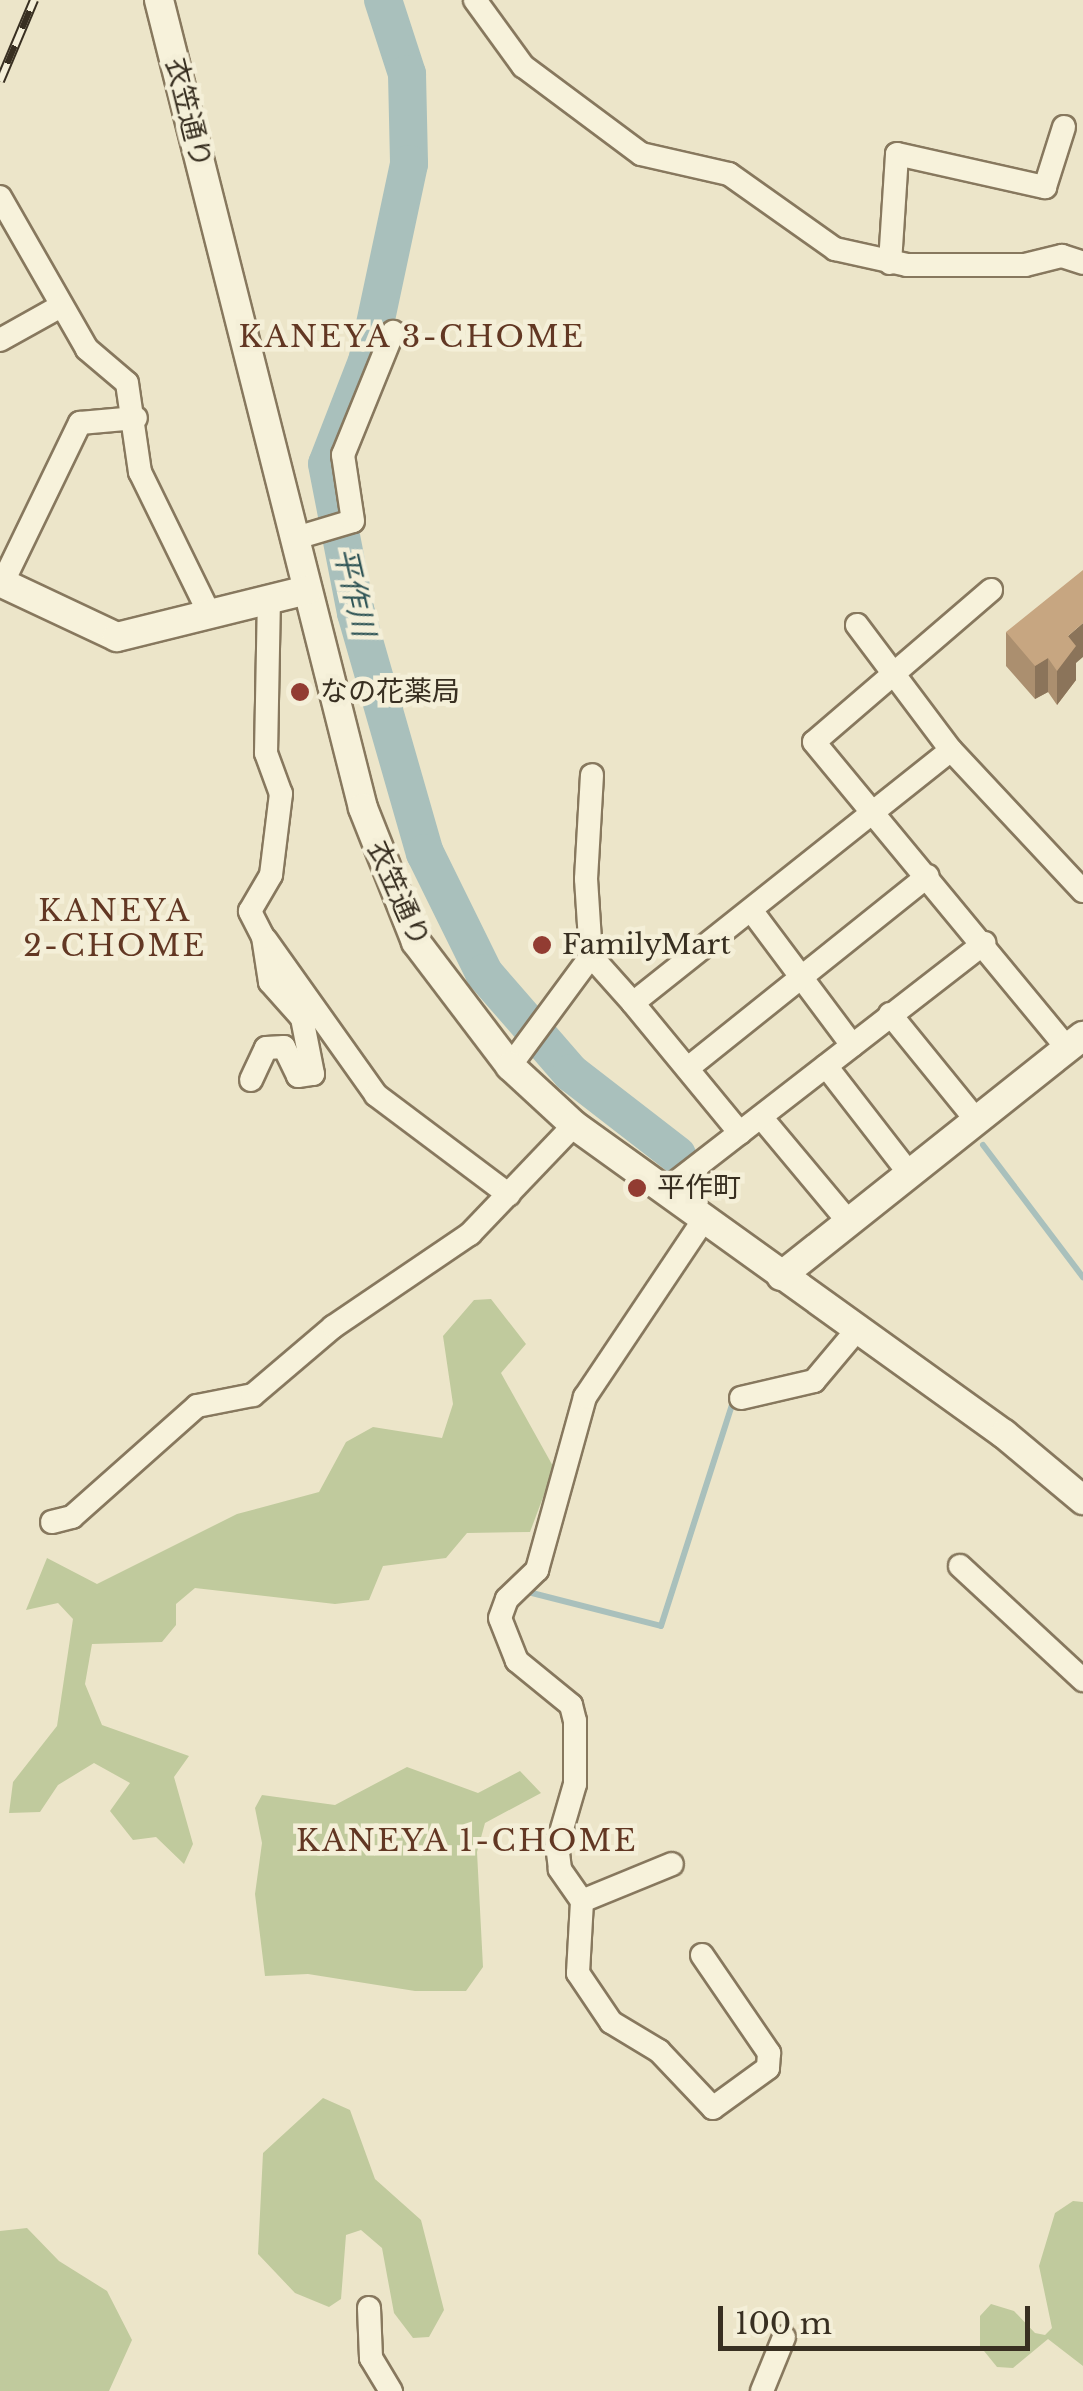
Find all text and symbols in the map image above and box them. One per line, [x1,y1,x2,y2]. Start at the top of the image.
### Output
street label: 衣笠通り [158,55,218,171]
district label: KANEYA 3-CHOME [238,319,586,355]
water label: 平作川 [326,544,382,640]
place label: なの花薬局 [320,675,460,709]
marker: なの花薬局 [289,681,311,703]
street label: 衣笠通り [360,836,436,952]
district label: KANEYA 2-CHOME [23,893,207,964]
place label: FamilyMart [562,928,731,962]
marker: FamilyMart [531,934,553,956]
place label: 平作町 [657,1171,741,1205]
marker: 平作町 [626,1177,648,1199]
district label: KANEYA 1-CHOME [295,1823,639,1859]
scale bar [723,2286,1036,2348]
text: 100 m [735,2305,832,2342]

